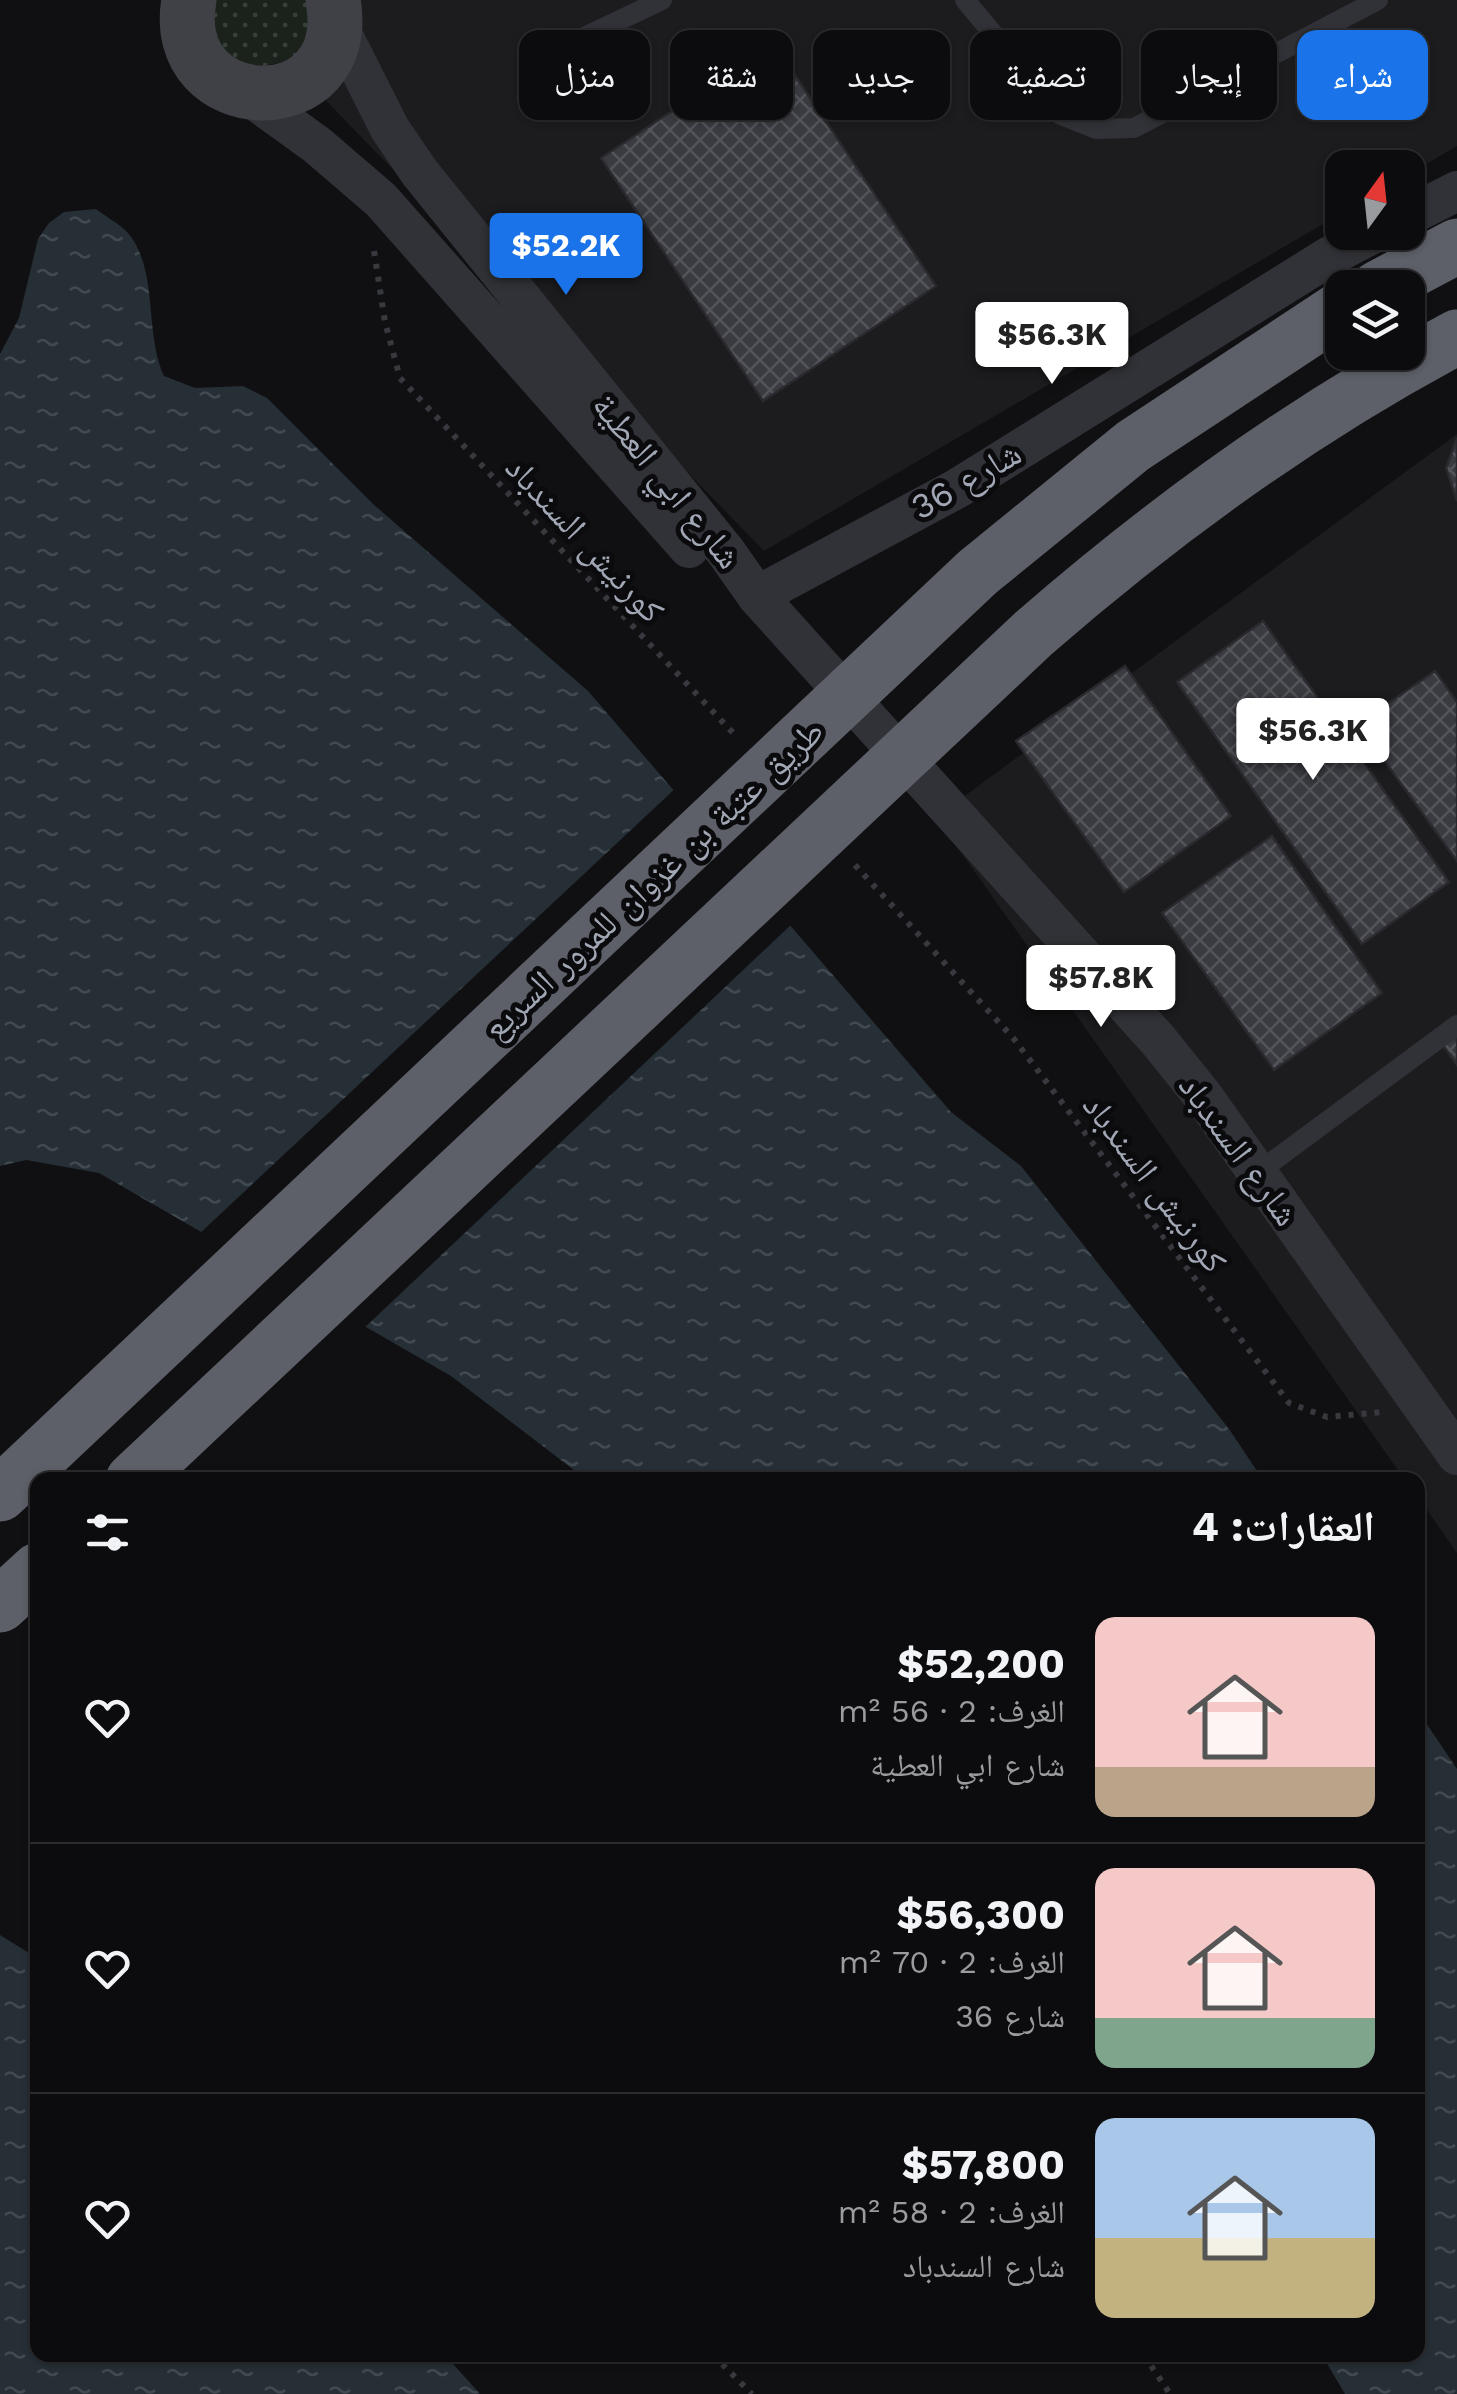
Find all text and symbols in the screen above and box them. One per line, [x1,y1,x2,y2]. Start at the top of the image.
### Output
chip: منزل [519,30,650,120]
chip: شقة [670,30,793,120]
chip: جديد [813,30,950,120]
chip: تصفية [970,30,1121,120]
chip: إيجار [1141,30,1277,120]
chip: شراء [1297,30,1428,120]
north arrow [1325,150,1425,250]
map controls [1325,150,1425,370]
pin: $52.2K [485,213,647,298]
text: $52.2K [512,226,620,264]
button: layers [1325,270,1425,370]
pin: $56.3K [971,302,1133,387]
text: $56.3K [997,315,1107,353]
street label: شارع ابي العطية [578,385,750,581]
street label: شارع 36 [903,432,1029,529]
street label: كورنيش السندباد [497,447,673,631]
pin: $56.3K [1232,698,1394,783]
street label: طريق عتبة بن غزوان للمرور السريع [474,710,833,1049]
text: $56.3K [1258,711,1368,749]
pin: $57.8K [1020,945,1182,1030]
text: $57.8K [1048,958,1154,996]
street label: شارع السندباد [1169,1066,1308,1235]
street label: كورنيش السندباد [1074,1085,1236,1281]
text: العقارات: 4 [1192,1502,1375,1551]
icon: filters [80,1505,135,1560]
text: $52,200 [897,1639,1065,1688]
icon: home [1175,1657,1295,1777]
icon: heart [80,1690,135,1745]
text: الغرف: 2 · 56 m² [838,1692,1065,1730]
text: شارع ابي العطية [870,1746,1065,1784]
text: $56,300 [897,1890,1065,1939]
icon: home [1175,1908,1295,2028]
icon: heart [80,1941,135,1996]
text: الغرف: 2 · 70 m² [839,1943,1065,1981]
text: شارع 36 [955,1997,1065,2035]
text: $57,800 [902,2140,1065,2189]
icon: home [1175,2158,1295,2278]
icon: heart [80,2191,135,2246]
text: الغرف: 2 · 58 m² [838,2193,1065,2231]
text: شارع السندباد [903,2247,1065,2285]

